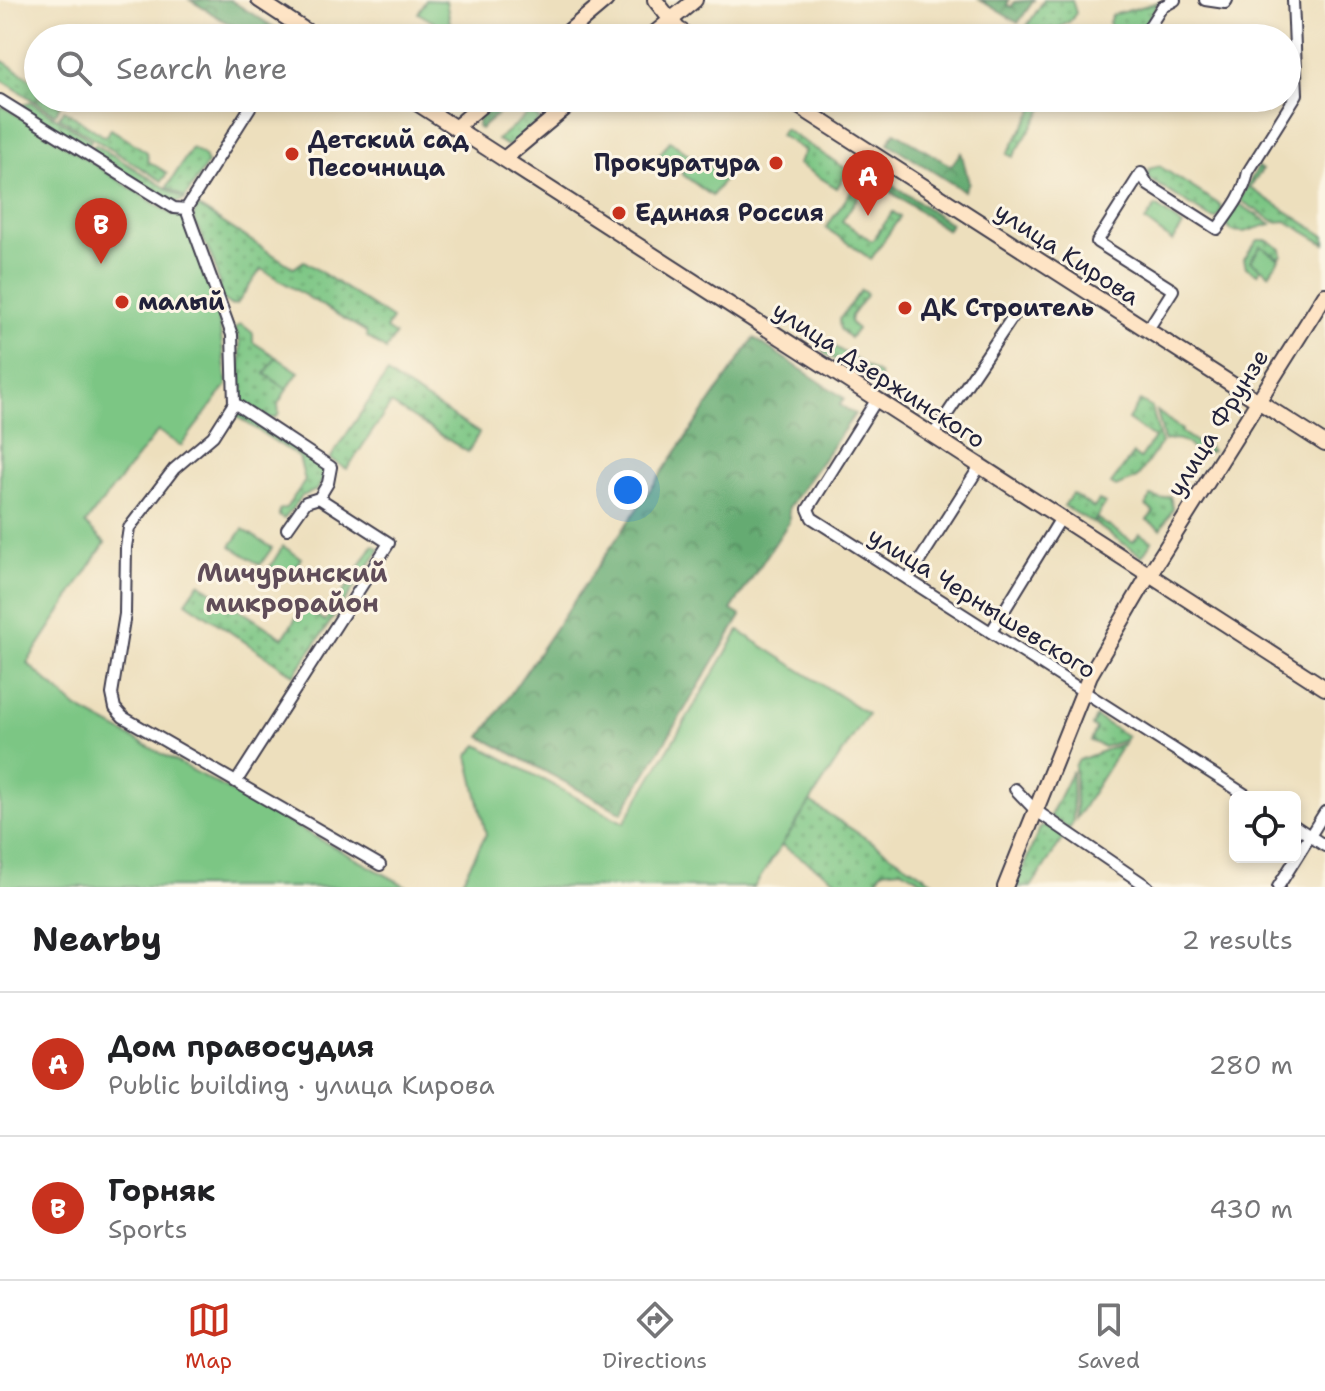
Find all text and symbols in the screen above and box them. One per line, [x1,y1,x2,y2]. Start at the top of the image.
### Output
search box [24,24,1301,112]
icon: search [52,46,96,90]
text: Search here [116,48,287,89]
place label: Детский сад Песочница [308,124,469,184]
marker: Детский сад Песочница [283,145,301,163]
place label: Прокуратура [594,147,761,179]
pin: A [842,150,894,216]
marker: Прокуратура [767,154,785,172]
street label: улица Кирова [988,195,1146,313]
place label: Единая Россия [635,197,824,229]
pin: B [75,198,127,264]
marker: Единая Россия [610,204,628,222]
place label: малый [138,286,225,318]
place label: ДК Строитель [921,292,1094,324]
marker: малый [113,293,131,311]
street label: улица Дзержинского [766,294,992,456]
marker: ДК Строитель [896,299,914,317]
street label: улица Фрунзе [1160,343,1276,503]
your location [608,470,648,510]
street label: улица Чернышевского [862,520,1102,686]
district label: Мичуринский микрорайон [197,555,387,620]
map controls [1229,791,1301,863]
button: locate [1229,791,1301,863]
text: Nearby [32,916,162,962]
text: 2 results [1181,922,1293,957]
text: Дом правосудия [108,1026,375,1067]
text: A [48,1047,68,1082]
text: 280 m [1208,1047,1293,1082]
text: Public building · улица Кирова [108,1067,495,1102]
text: Горняк [108,1170,215,1211]
text: B [50,1191,66,1226]
text: 430 m [1209,1191,1293,1226]
text: Sports [108,1211,188,1246]
tab: Map [185,1298,232,1375]
tab: Directions [602,1298,707,1375]
tab: Saved [1077,1298,1140,1375]

